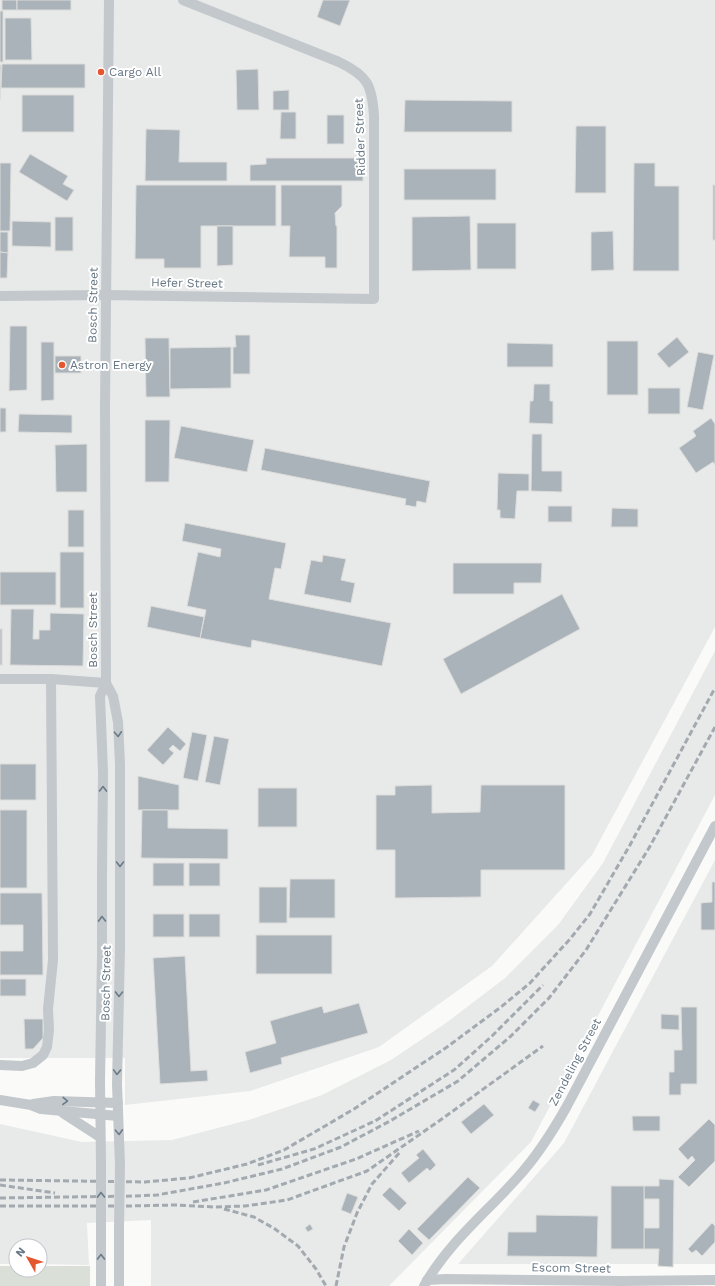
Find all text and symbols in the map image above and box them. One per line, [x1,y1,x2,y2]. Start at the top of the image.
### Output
place label: Cargo All [109,65,161,79]
marker: Cargo All [96,67,106,77]
street label: Ridder Street [352,98,368,176]
street label: Bosch Street [85,267,101,343]
street label: Hefer Street [151,275,223,291]
place label: Astron Energy [70,358,153,372]
marker: Astron Energy [57,360,67,370]
street label: Bosch Street [86,592,100,668]
one-way arrow [114,731,123,737]
one-way arrow [99,786,107,792]
one-way arrow [116,861,124,867]
one-way arrow [98,916,106,922]
street label: Bosch Street [98,945,114,1021]
one-way arrow [115,991,123,997]
street label: Zendeling Street [546,1016,604,1108]
one-way arrow [113,1069,122,1075]
one-way arrow [62,1097,68,1106]
one-way arrow [115,1129,123,1135]
one-way arrow [97,1192,105,1198]
north arrow [8,1238,48,1278]
text: N [13,1245,28,1259]
one-way arrow [97,1254,105,1260]
street label: Escom Street [531,1260,611,1276]

